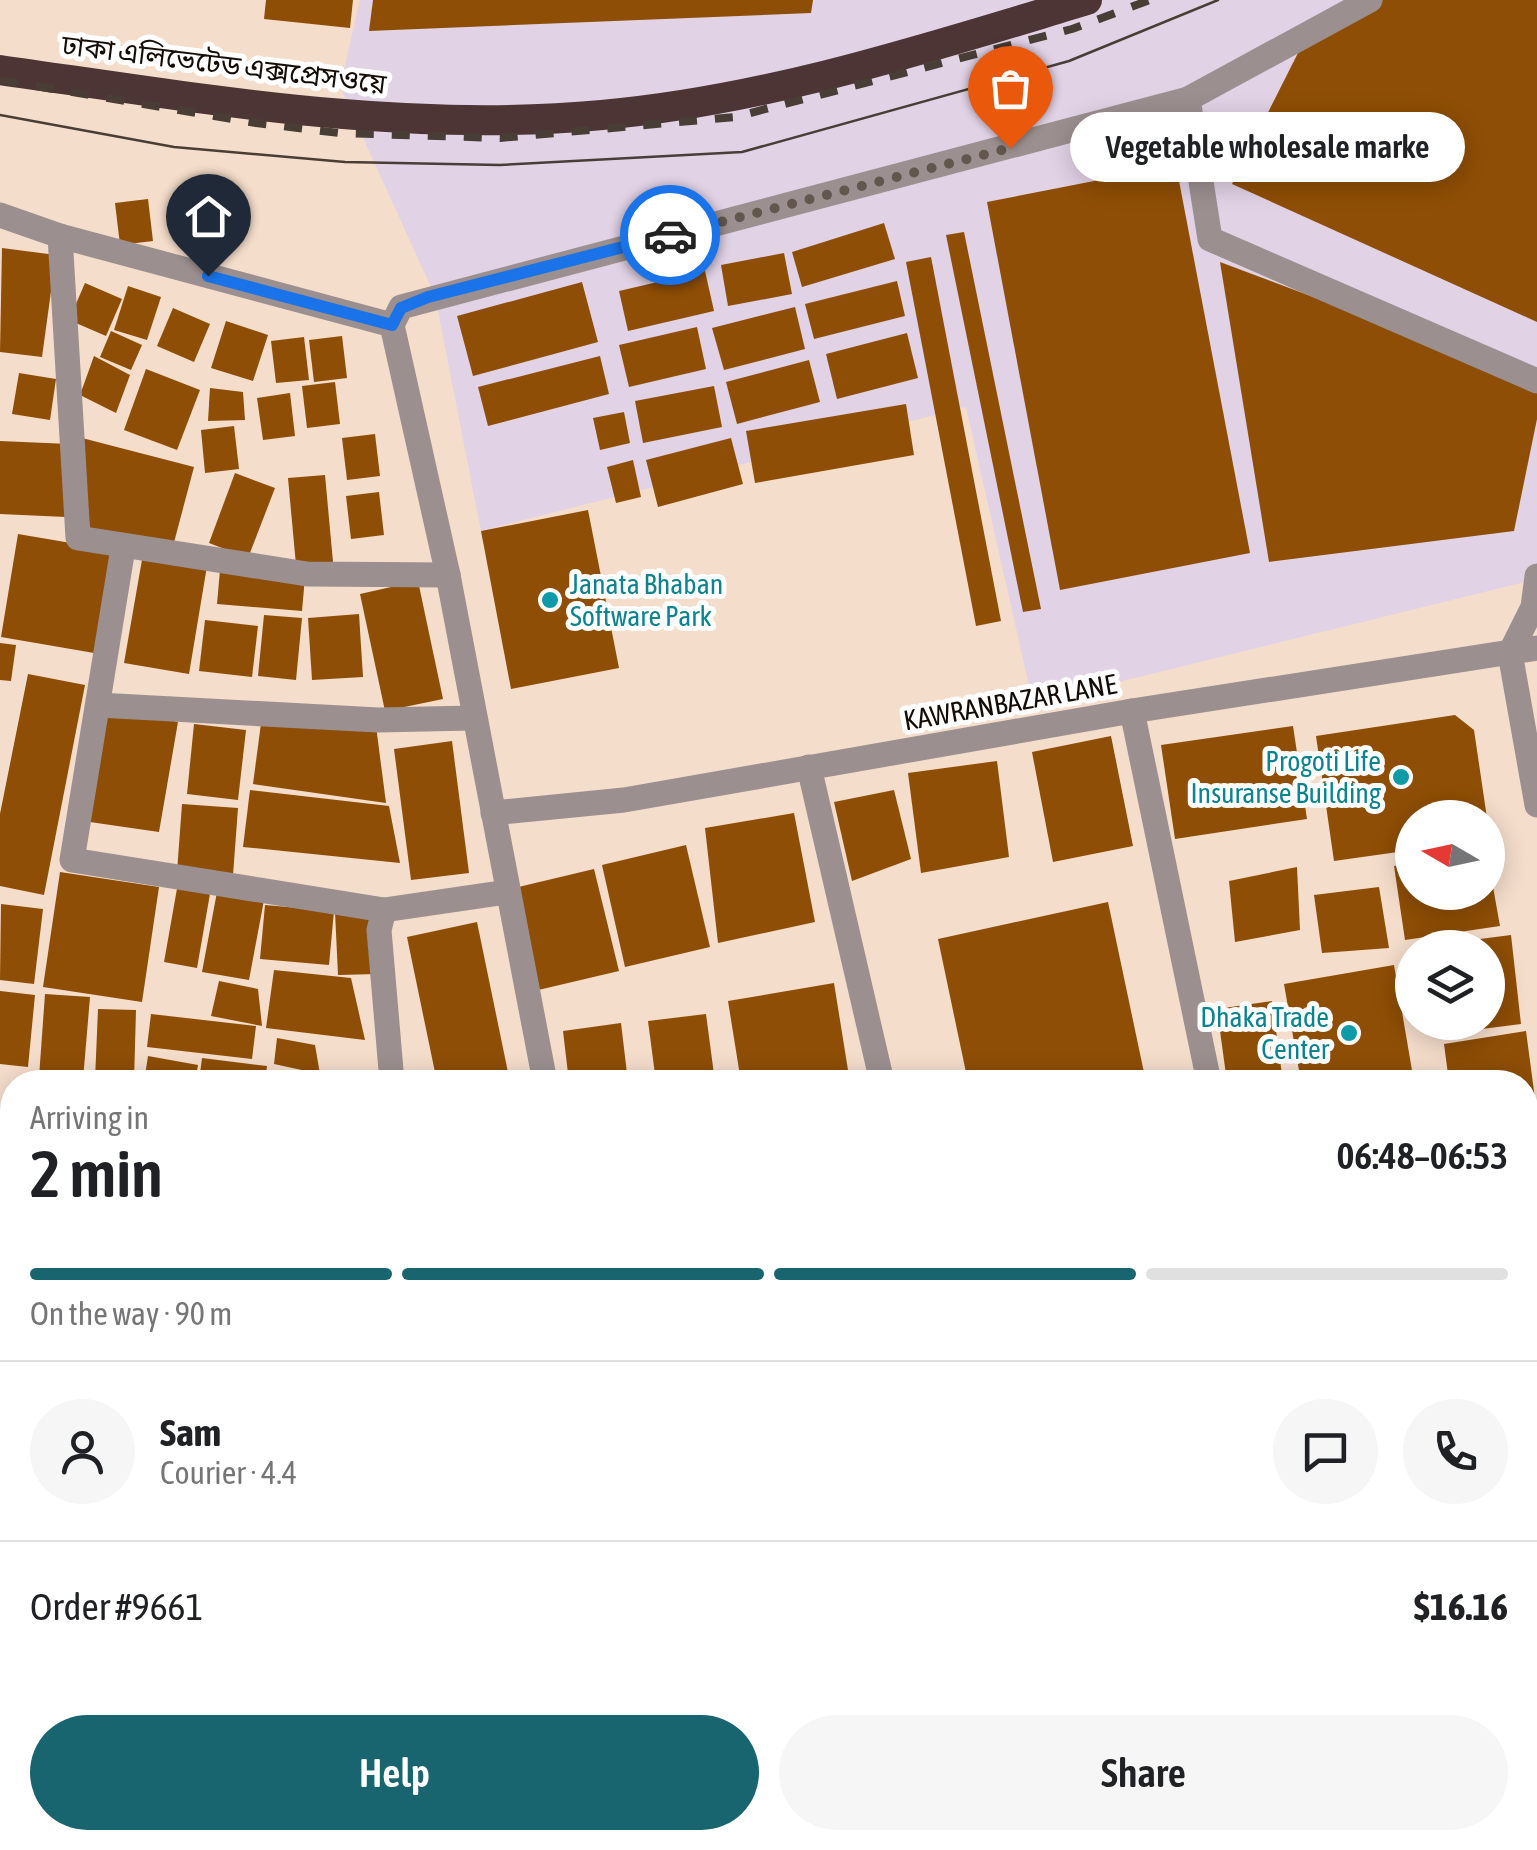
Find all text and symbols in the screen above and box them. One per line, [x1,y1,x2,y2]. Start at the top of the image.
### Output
street label: ঢাকা এলিভেটেড এক্সপ্রেসওয়ে [59,28,389,100]
pin [968,46,1053,149]
icon: bag [983,61,1038,116]
callout: Vegetable wholesale marke [1070,113,1465,183]
text: Vegetable wholesale marke [1105,128,1430,165]
pin [166,174,251,277]
courier [620,185,720,285]
icon: home [181,189,236,244]
icon: car [643,208,698,263]
place label: Janata Bhaban Software Park [570,568,723,632]
marker: Janata Bhaban Software Park [539,589,561,611]
street label: KAWRANBAZAR LANE [901,668,1119,736]
place label: Progoti Life Insuranse Building [1190,745,1381,809]
marker: Progoti Life Insuranse Building [1390,766,1412,788]
north arrow [1395,800,1505,910]
map controls [1395,800,1505,1040]
button: layers [1395,930,1505,1040]
place label: Dhaka Trade Center [1200,1001,1330,1065]
marker: Dhaka Trade Center [1338,1022,1360,1044]
text: Arriving in [30,1099,149,1136]
text: 06:48–06:53 [1336,1134,1508,1177]
text: 2 min [30,1136,163,1211]
text: On the way · 90 m [30,1295,232,1332]
button: person [30,1399,135,1504]
button: chat [1273,1399,1378,1504]
button: phone [1403,1399,1508,1504]
text: Sam [160,1411,221,1454]
text: Courier · 4.4 [160,1454,297,1491]
text: Order #9661 [30,1585,203,1628]
text: $16.16 [1414,1585,1508,1628]
button: Help [30,1715,759,1830]
button: Share [779,1715,1508,1830]

